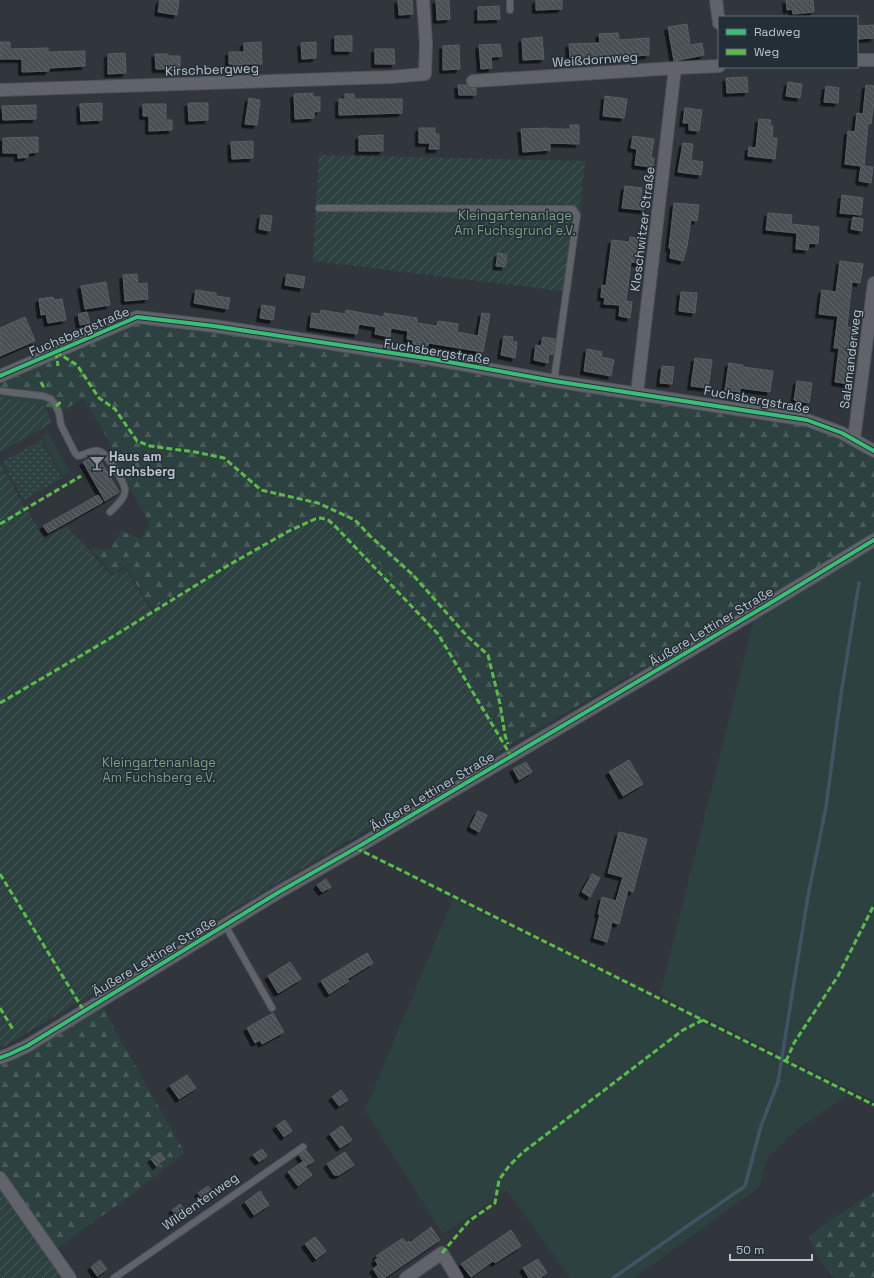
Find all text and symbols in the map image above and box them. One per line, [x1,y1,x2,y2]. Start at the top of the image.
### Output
legend [718,16,858,68]
text: Radweg [754,24,800,40]
text: Weg [754,44,779,60]
street label: Weißdornweg [552,48,638,71]
street label: Kirschbergweg [165,59,259,80]
street label: Kloschwitzer Straße [626,166,659,292]
park label: Kleingartenanlage Am Fuchsgrund e.V. [454,207,576,239]
street label: Fuchsbergstraße [26,303,132,360]
street label: Salamanderweg [836,308,865,410]
street label: Fuchsbergstraße [383,335,491,368]
street label: Fuchsbergstraße [703,382,811,417]
place label: Haus am Fuchsberg [109,448,175,480]
bar icon: Haus am Fuchsberg [88,454,106,472]
street label: Äußere Lettiner Straße [646,583,776,670]
street label: Äußere Lettiner Straße [367,748,497,835]
park label: Kleingartenanlage Am Fuchsberg e.V. [102,754,216,786]
street label: Äußere Lettiner Straße [89,913,219,1000]
street label: Wildentenweg [159,1169,242,1234]
scale bar [730,1236,812,1262]
text: 50 m [736,1242,764,1258]

